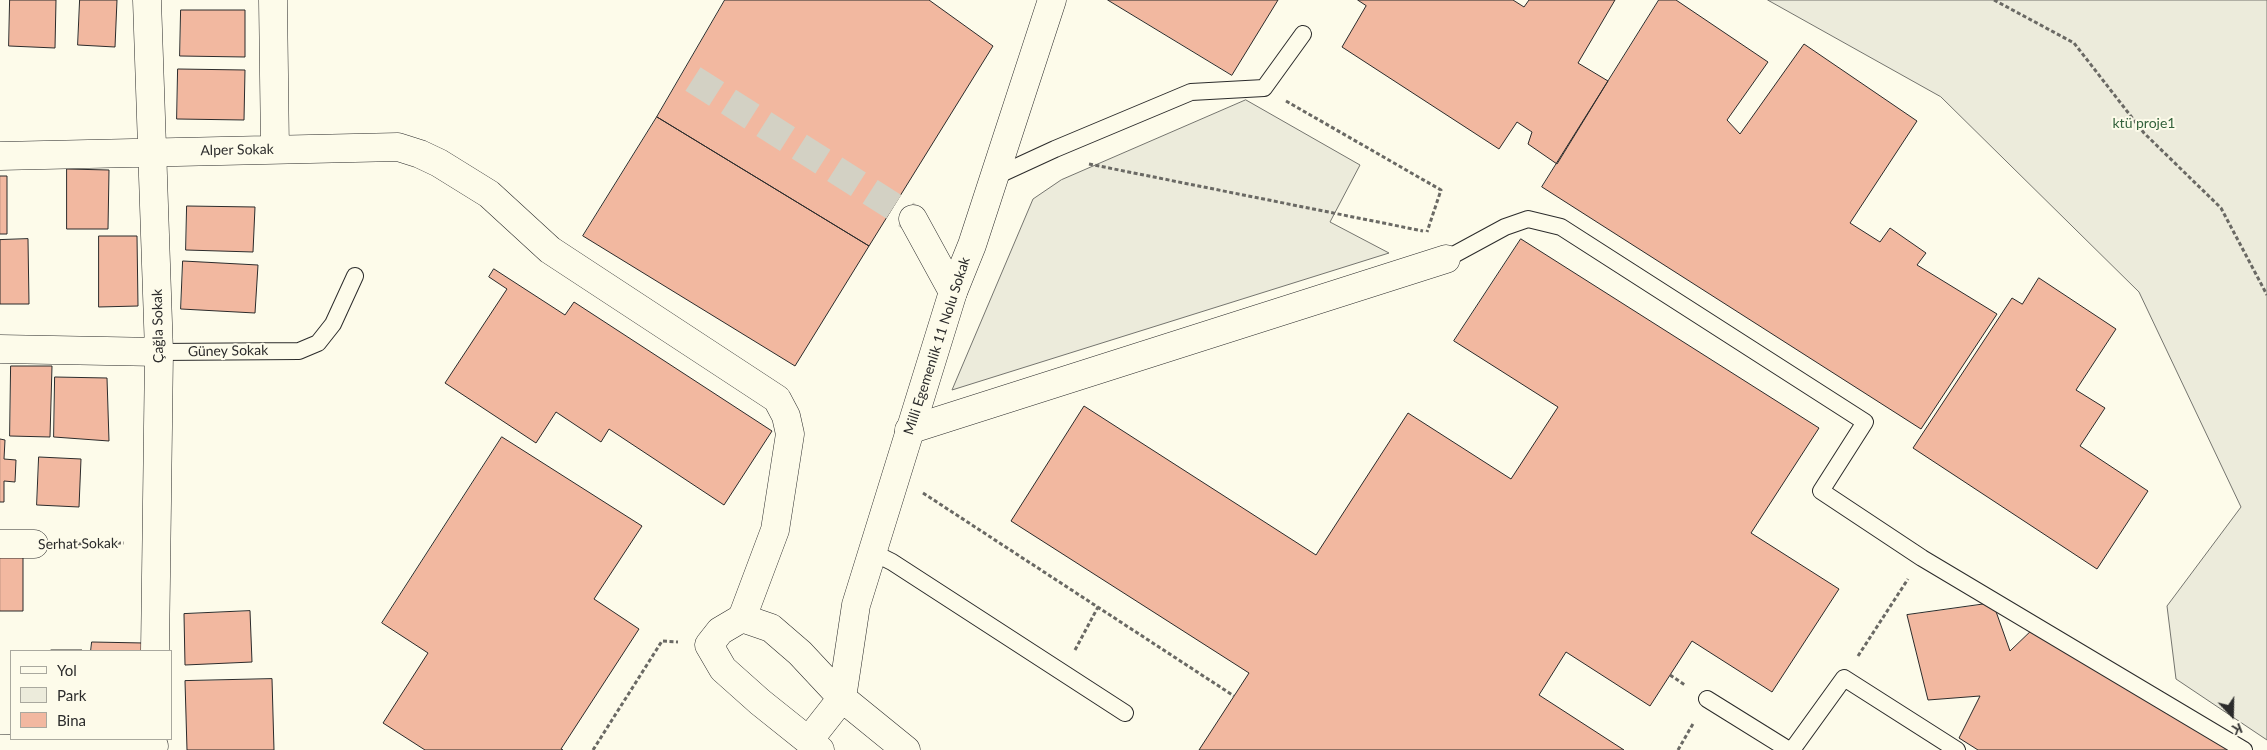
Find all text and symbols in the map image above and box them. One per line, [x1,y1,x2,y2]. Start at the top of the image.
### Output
park label: ktü proje1 [2113,115,2175,131]
street label: Alper Sokak [200,141,274,159]
street label: Milli Egemenlik 11 Nolu Sokak [900,255,974,437]
street label: Çağla Sokak [149,289,167,363]
street label: Güney Sokak [188,342,268,360]
street label: Serhat Sokak [38,535,118,553]
legend [10,650,172,740]
text: Yol [57,661,77,679]
text: Park [57,686,86,704]
north arrow [2207,690,2257,740]
text: Bina [57,711,86,729]
text: K [2230,720,2245,739]

